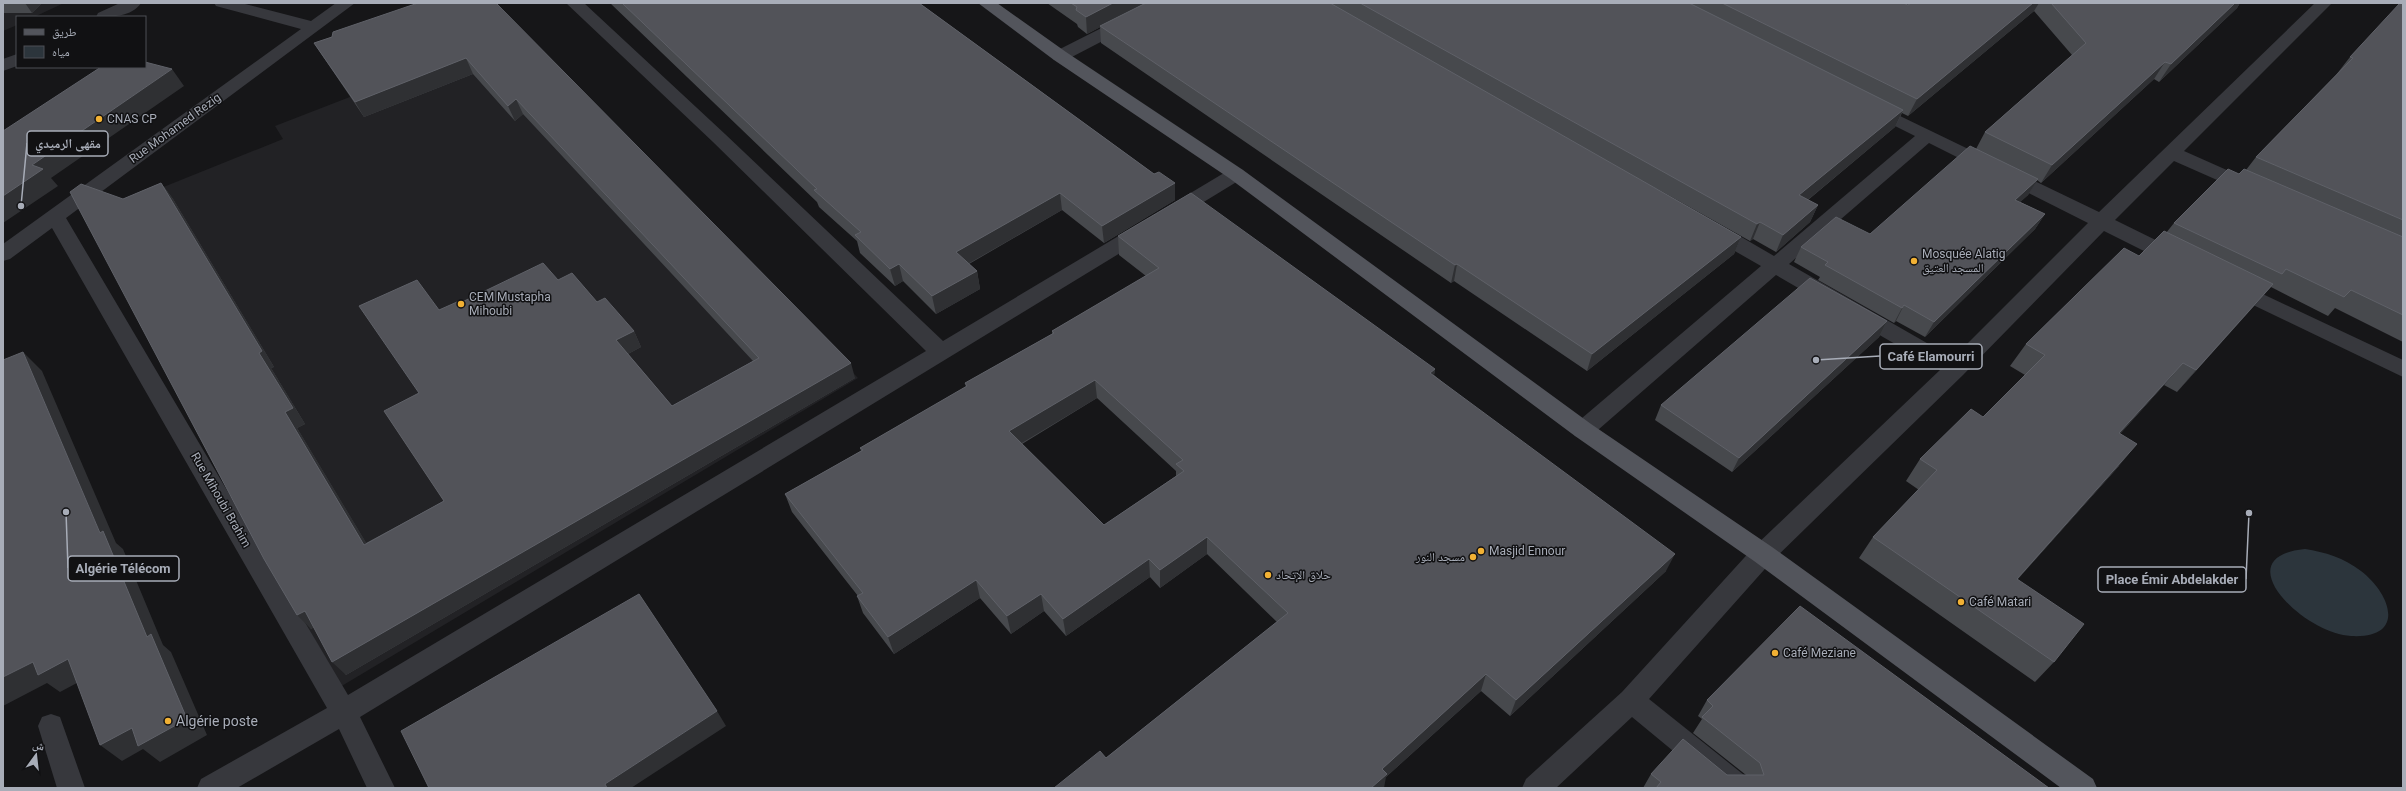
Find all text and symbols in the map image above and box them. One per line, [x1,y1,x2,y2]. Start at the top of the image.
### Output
legend [16,16,146,68]
text: طريق [52,25,77,39]
text: مياه [52,45,70,59]
street label: Rue Mohamed Rezig [126,90,224,166]
place label: CNAS CP [107,112,157,126]
marker: CNAS CP [94,114,104,124]
callout: مقهى الرميدي [27,131,108,156]
text: مقهى الرميدي [35,136,101,154]
place label: Mosquée Alatig المسجد العتيق [1922,247,2006,275]
marker: Mosquée Alatig المسجد العتيق [1909,256,1919,266]
place label: CEM Mustapha Mihoubi [469,290,551,318]
marker: CEM Mustapha Mihoubi [456,299,466,309]
callout: Café Elamourri [1880,344,1982,369]
text: Café Elamourri [1888,349,1974,364]
street label: Rue Mihoubi Brahim [188,450,254,550]
place label: Masjid Ennour [1489,544,1565,558]
marker: Masjid Ennour [1476,546,1486,556]
place label: مسجد النور [1415,550,1465,564]
marker: مسجد النور [1468,552,1478,562]
callout: Algérie Télécom [68,556,179,581]
text: Algérie Télécom [75,561,171,576]
callout: Place Émir Abdelakder [2098,567,2246,592]
place label: حلاق الإتحاد [1276,568,1331,582]
marker: حلاق الإتحاد [1263,570,1273,580]
text: Place Émir Abdelakder [2106,572,2238,587]
place label: Café Matari [1969,595,2031,609]
marker: Café Matari [1956,597,1966,607]
place label: Café Meziane [1783,646,1856,660]
marker: Café Meziane [1770,648,1780,658]
place label: Algérie poste [176,713,258,729]
marker: Algérie poste [163,716,173,726]
north arrow [16,735,56,775]
text: ش [31,738,46,755]

